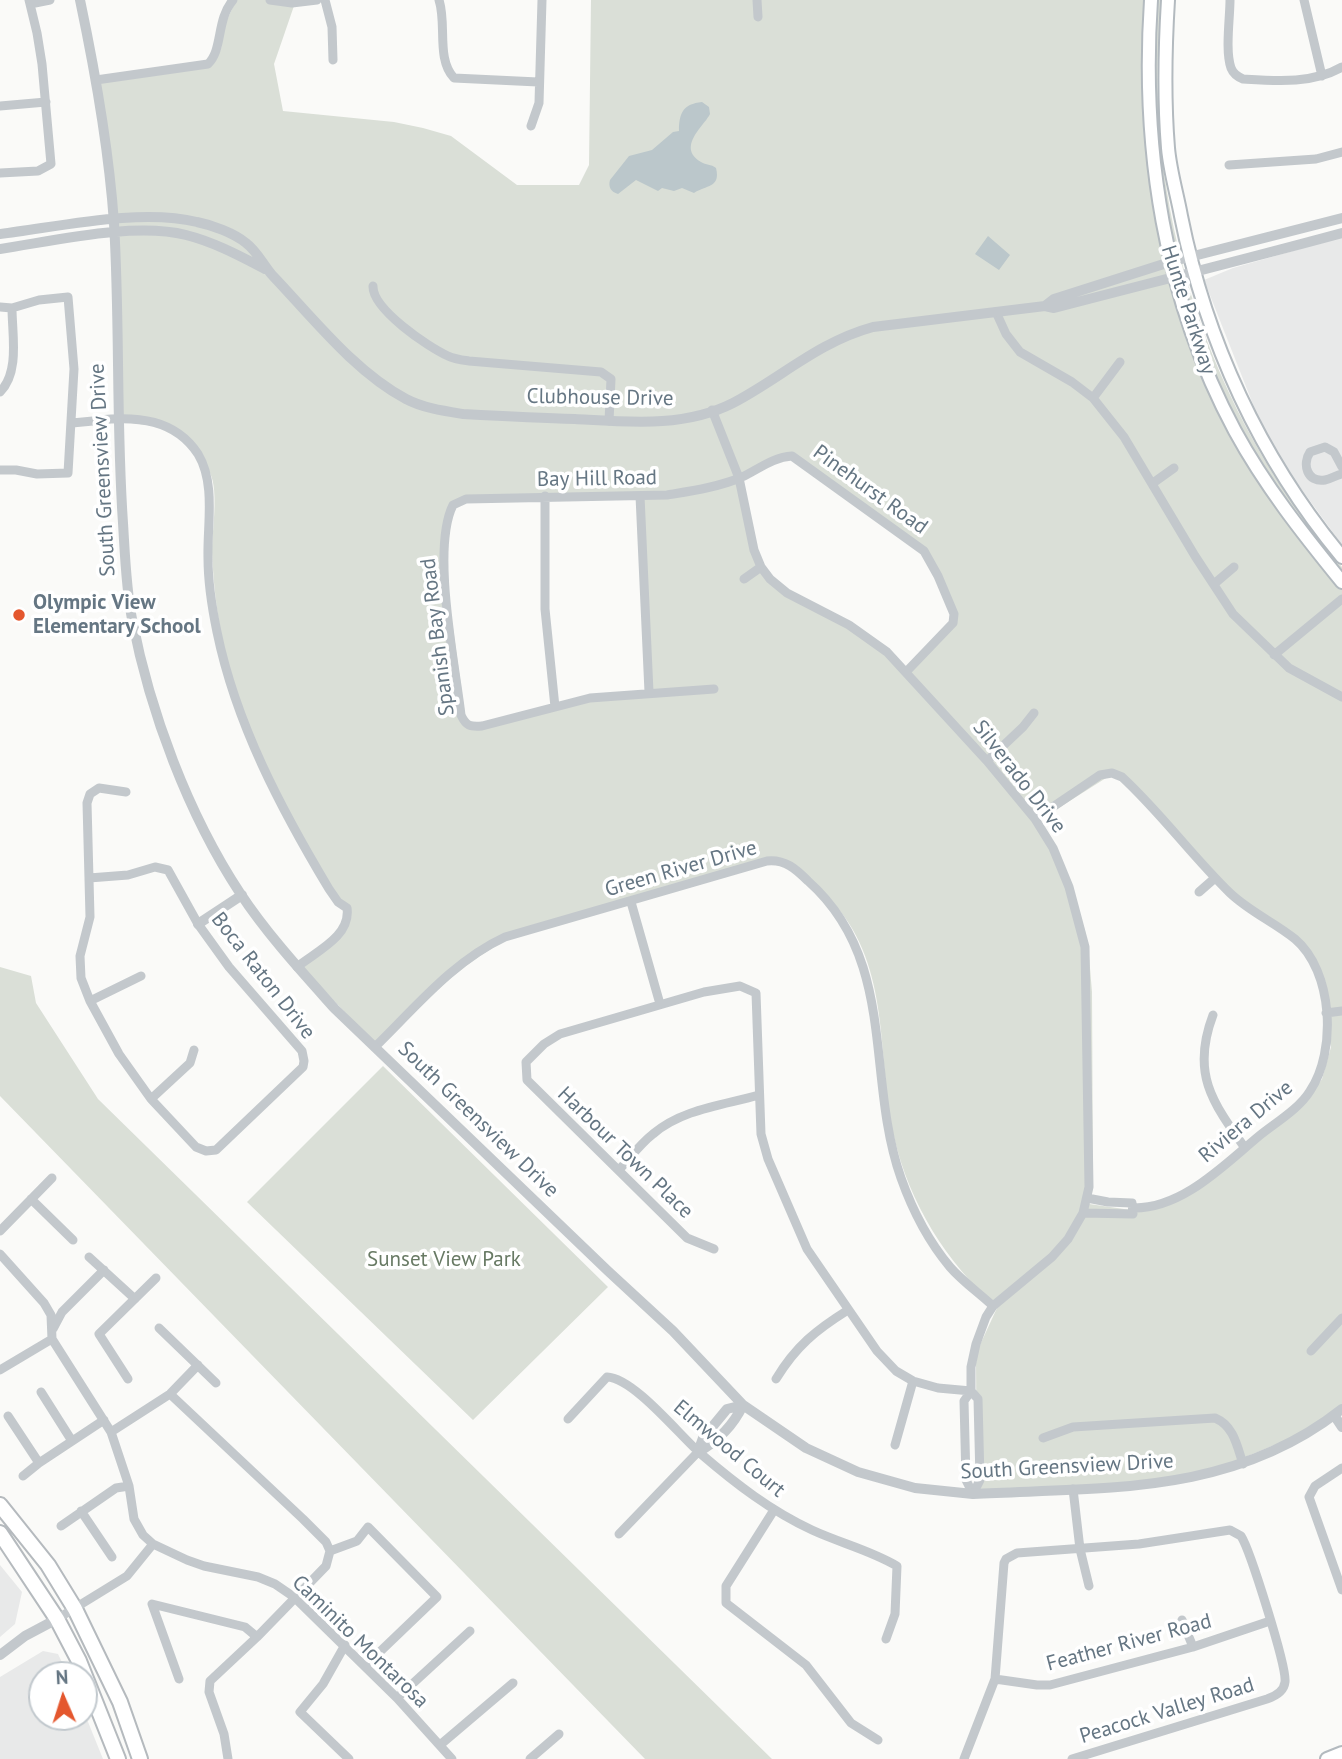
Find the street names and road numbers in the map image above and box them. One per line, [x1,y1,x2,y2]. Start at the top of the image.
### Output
street label: Hunte Parkway [1155,242,1221,378]
street label: South Greensview Drive [85,363,121,577]
street label: Clubhouse Drive [526,384,674,412]
street label: Pinehurst Road [808,440,932,540]
street label: Bay Hill Road [537,465,657,493]
street label: Spanish Bay Road [416,557,460,717]
street label: Silverado Drive [967,716,1071,838]
street label: Green River Drive [602,835,760,903]
street label: Boca Raton Drive [206,908,320,1044]
street label: South Greensview Drive [392,1037,564,1203]
street label: Riviera Drive [1194,1075,1298,1169]
street label: Harbour Town Place [552,1082,698,1224]
street label: Elmwood Court [668,1395,790,1503]
street label: South Greensview Drive [960,1449,1174,1485]
street label: Caminito Montarosa [286,1570,434,1714]
street label: Feather River Road [1044,1609,1214,1677]
street label: Peacock Valley Road [1077,1672,1257,1750]

